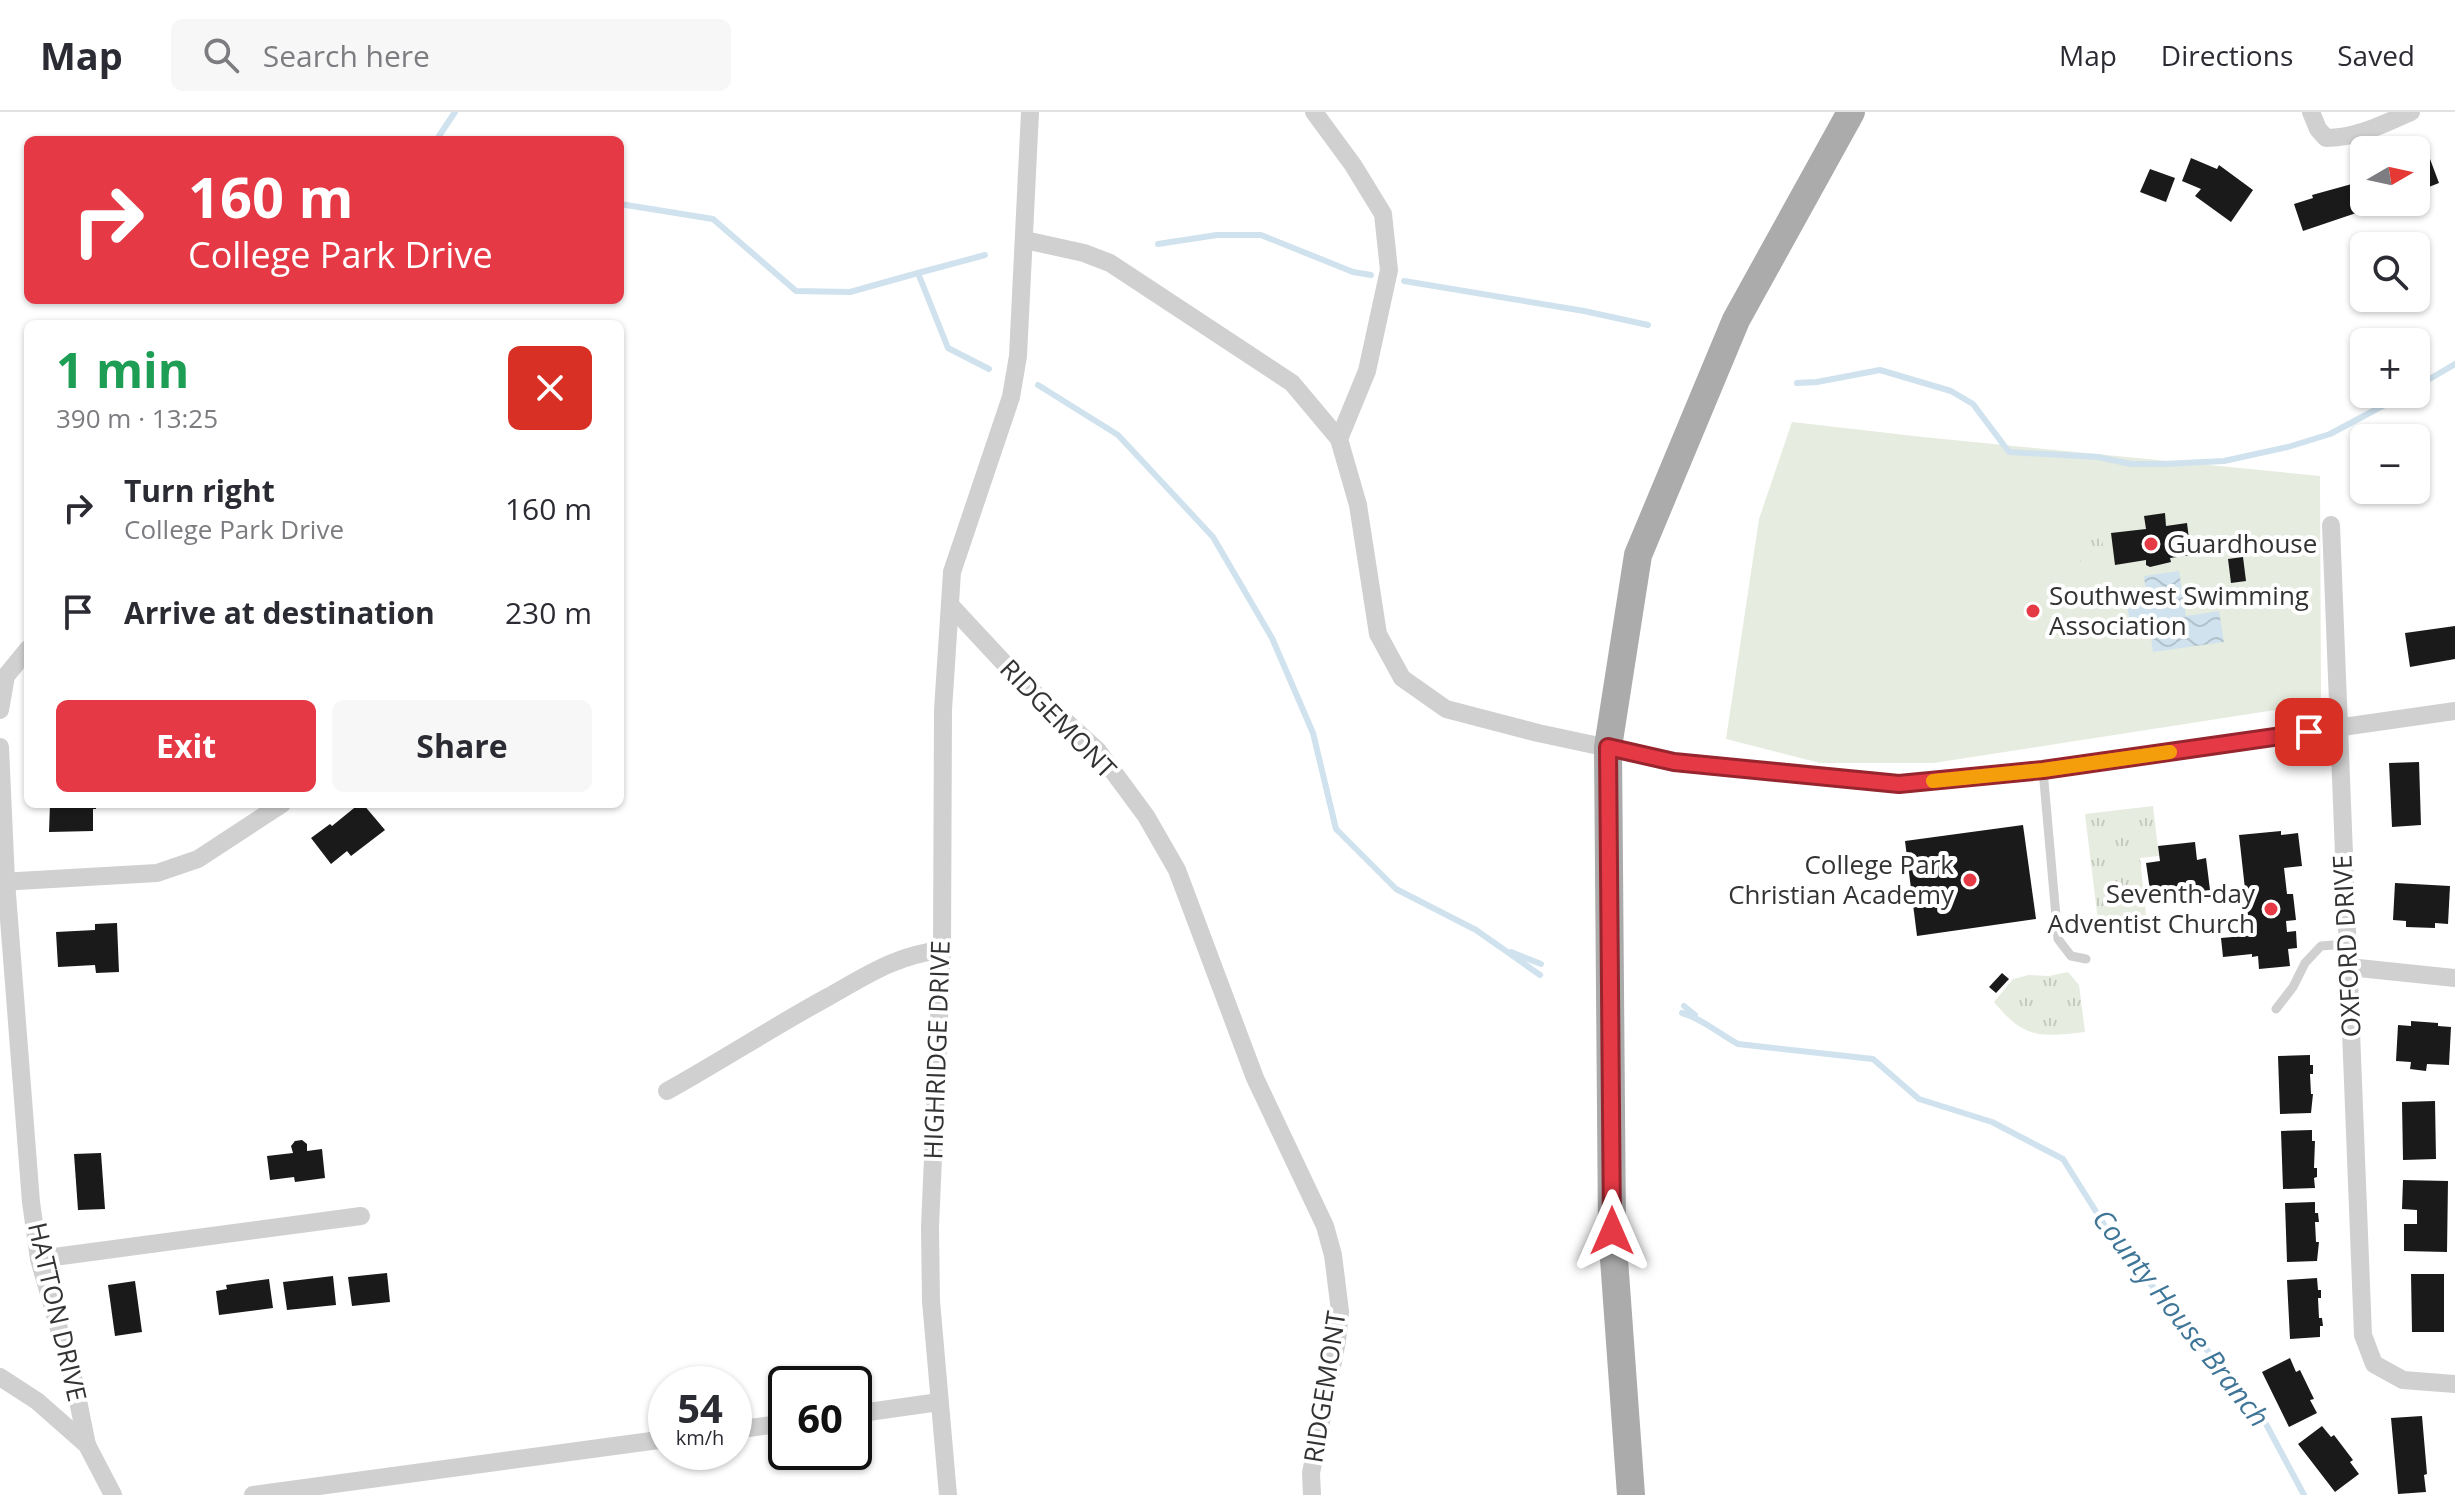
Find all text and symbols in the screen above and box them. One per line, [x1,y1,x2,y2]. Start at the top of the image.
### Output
search box [171,19,731,91]
text: Map [40,29,123,81]
icon: search [199,33,243,77]
text: Search here [263,35,430,76]
text: Map [2059,36,2117,74]
text: Directions [2161,36,2293,74]
text: Saved [2337,36,2415,74]
north arrow [2350,136,2430,216]
map controls [2350,136,2430,504]
text: 160 m [188,158,354,234]
icon: right [56,168,160,272]
text: College Park Drive [188,230,493,279]
button: search [2350,232,2430,312]
button: + [2350,328,2430,408]
text: 1 min [56,337,189,402]
button: close [508,346,592,430]
text: 390 m · 13:25 [56,400,218,436]
button: − [2350,424,2430,504]
text: Turn right [124,470,275,511]
icon: right [56,486,100,530]
text: 160 m [505,488,592,529]
text: College Park Drive [124,511,344,547]
place label: Guardhouse [2167,525,2317,561]
marker: Guardhouse [2142,535,2160,553]
place label: Southwest Swimming Association [2049,577,2309,643]
icon: arrive [56,590,100,634]
text: Arrive at destination [124,592,435,633]
text: 230 m [505,592,592,633]
marker: Southwest Swimming Association [2024,602,2042,620]
street label: RIDGEMONT [993,651,1125,786]
pin [2275,698,2343,766]
button: Exit [56,700,316,792]
button: Share [332,700,592,792]
icon: arrive [2287,710,2331,754]
place label: College Park Christian Academy [1728,846,1955,912]
street label: OXFORD DRIVE [2323,854,2369,1038]
marker: College Park Christian Academy [1961,871,1979,889]
place label: Seventh-day Adventist Church [2048,875,2256,941]
marker: Seventh-day Adventist Church [2262,900,2280,918]
street label: HIGHRIDGE DRIVE [914,940,958,1160]
position arrow [1570,1189,1654,1273]
water label: County House Branch [2085,1201,2279,1434]
street label: HATTON DRIVE [20,1219,96,1405]
street label: RIDGEMONT [1294,1308,1354,1465]
speed limit sign: 60 [768,1366,872,1470]
text: 54 [677,1380,723,1435]
text: km/h [676,1424,724,1451]

